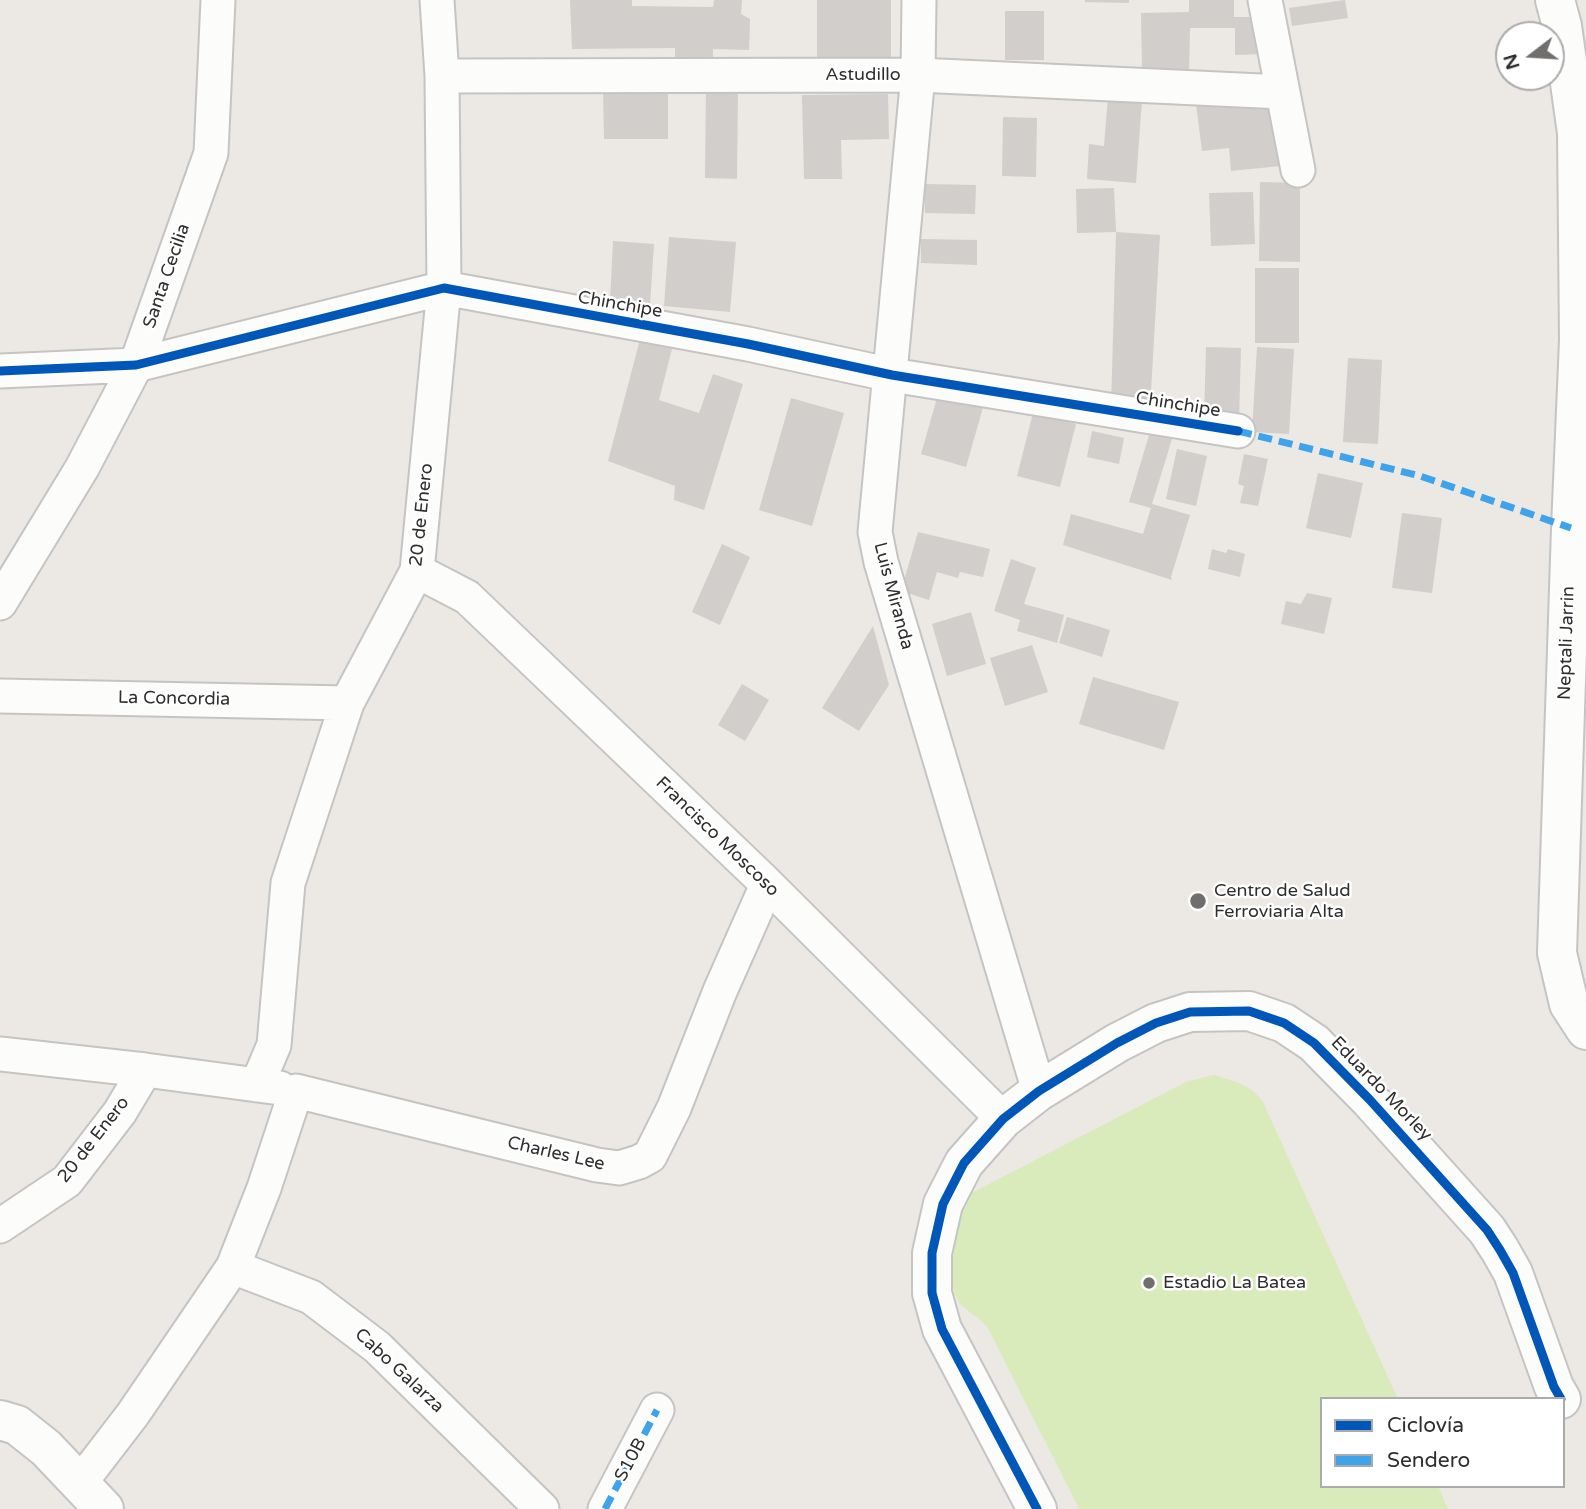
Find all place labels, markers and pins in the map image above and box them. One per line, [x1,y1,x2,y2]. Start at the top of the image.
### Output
place label: Centro de Salud Ferroviaria Alta [1214,880,1351,922]
marker: Centro de Salud Ferroviaria Alta [1188,891,1208,911]
place label: Estadio La Batea [1163,1272,1306,1294]
marker: Estadio La Batea [1141,1275,1157,1291]

